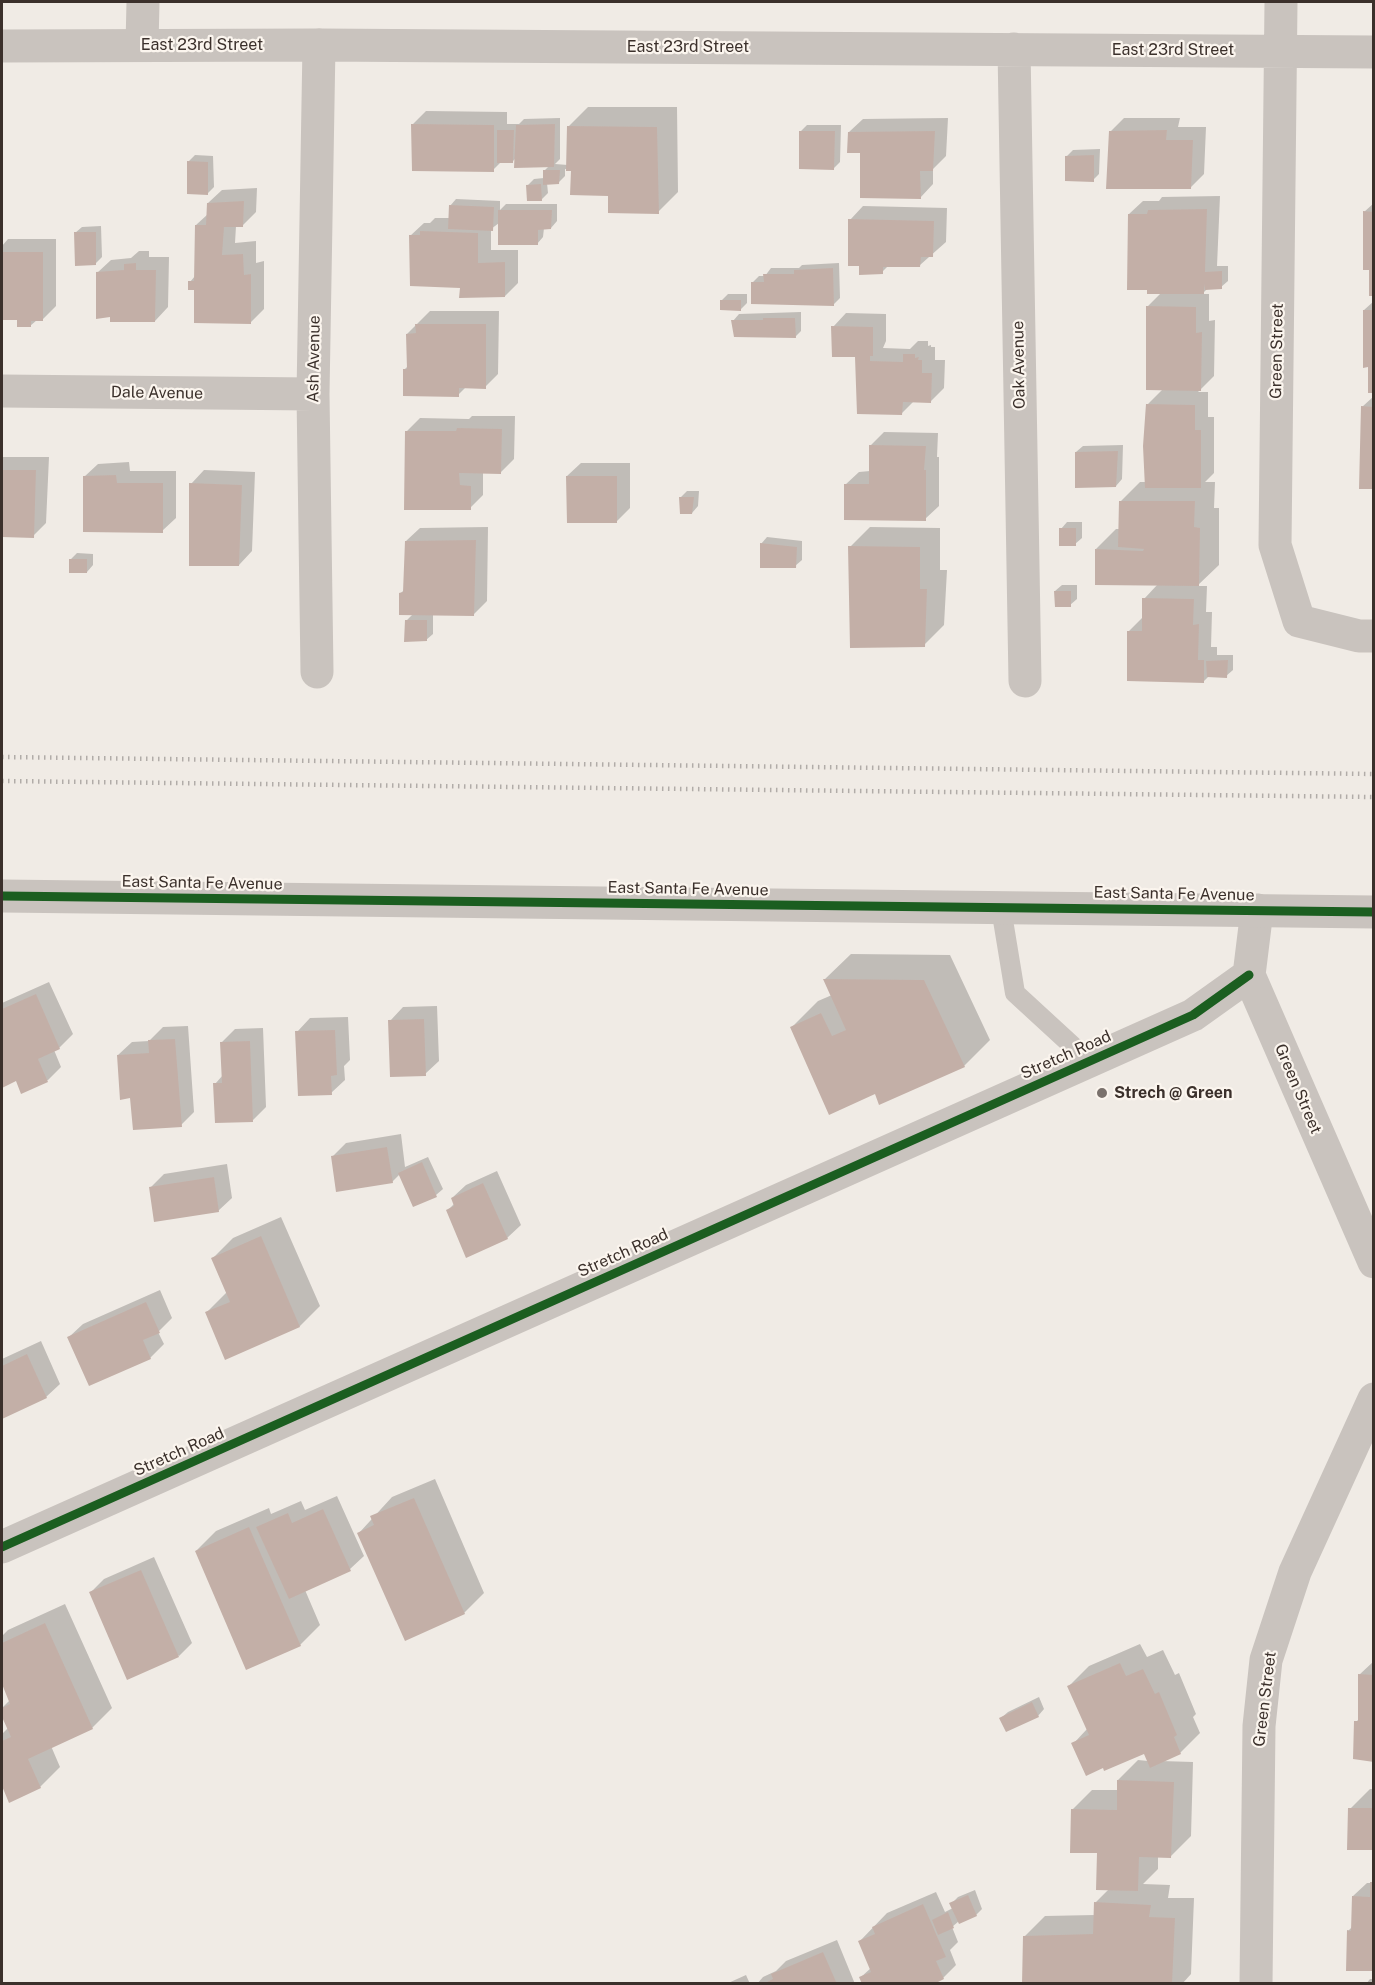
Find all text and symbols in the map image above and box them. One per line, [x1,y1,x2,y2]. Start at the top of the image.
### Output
street label: East 23rd Street [141,35,263,55]
street label: East 23rd Street [627,37,749,57]
street label: East 23rd Street [1112,40,1234,60]
street label: Green Street [1267,303,1287,399]
street label: Ash Avenue [304,315,324,403]
street label: Oak Avenue [1009,321,1029,409]
street label: Dale Avenue [111,383,203,403]
street label: East Santa Fe Avenue [121,872,283,894]
street label: East Santa Fe Avenue [607,878,769,900]
street label: East Santa Fe Avenue [1093,883,1255,905]
street label: Stretch Road [1018,1026,1114,1084]
street label: Green Street [1270,1041,1326,1137]
place label: Strech @ Green [1114,1083,1233,1103]
marker: Strech @ Green [1095,1086,1109,1100]
street label: Stretch Road [575,1224,671,1282]
street label: Stretch Road [131,1423,227,1481]
street label: Green Street [1250,1650,1280,1748]

